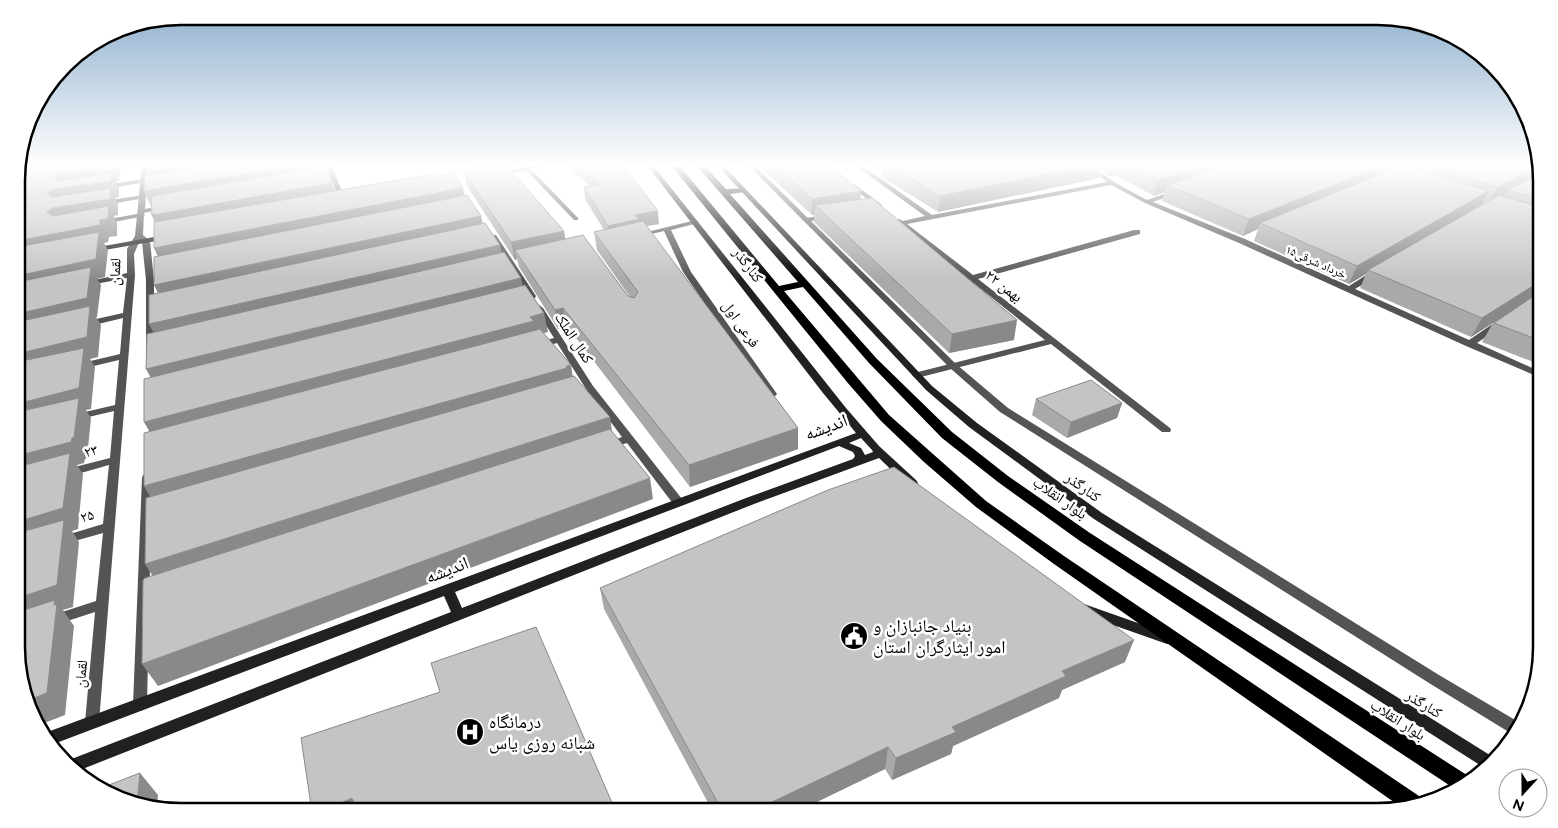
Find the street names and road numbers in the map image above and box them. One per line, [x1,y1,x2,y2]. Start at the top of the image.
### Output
street label: ۱۵خرداد شرقی [1283,242,1349,282]
street label: کنارگذر [728,243,767,286]
street label: لقمان [106,258,125,286]
street label: ۲۲ بهمن [981,266,1026,307]
street label: فرعی اول [717,297,764,352]
street label: کمال الملک [550,309,597,367]
street label: اندیشه [802,409,850,445]
street label: ۲۳ [82,440,100,461]
street label: کنارگذر [1061,468,1104,506]
street label: بلوار انقلاب [1029,473,1091,523]
street label: ۲۵ [78,505,96,527]
street label: اندیشه [423,552,471,588]
street label: لقمان [71,659,92,689]
street label: کنارگذر [1402,685,1445,722]
street label: بلوار انقلاب [1367,696,1429,744]

